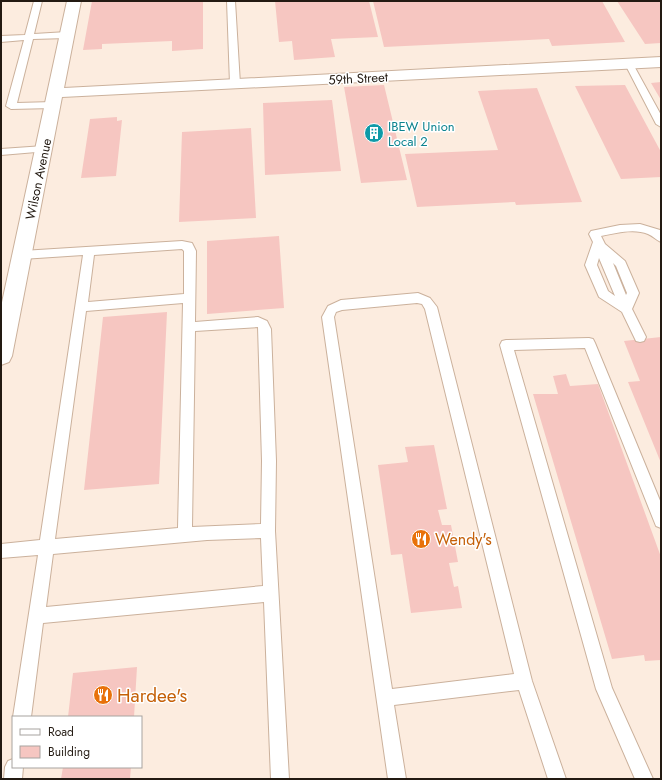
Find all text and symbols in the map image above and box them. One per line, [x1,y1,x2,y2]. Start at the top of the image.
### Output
street label: 59th Street [328,67,389,90]
place label: IBEW Union Local 2 [388,117,455,151]
building icon: IBEW Union Local 2 [363,122,385,144]
street label: Wilson Avenue [21,136,56,222]
restaurant icon: Wendy's [410,528,432,550]
place label: Wendy's [435,528,492,551]
place label: Hardee's [117,682,188,709]
restaurant icon: Hardee's [92,684,114,706]
legend [12,716,142,768]
text: Road [48,723,74,741]
text: Building [48,743,90,761]

